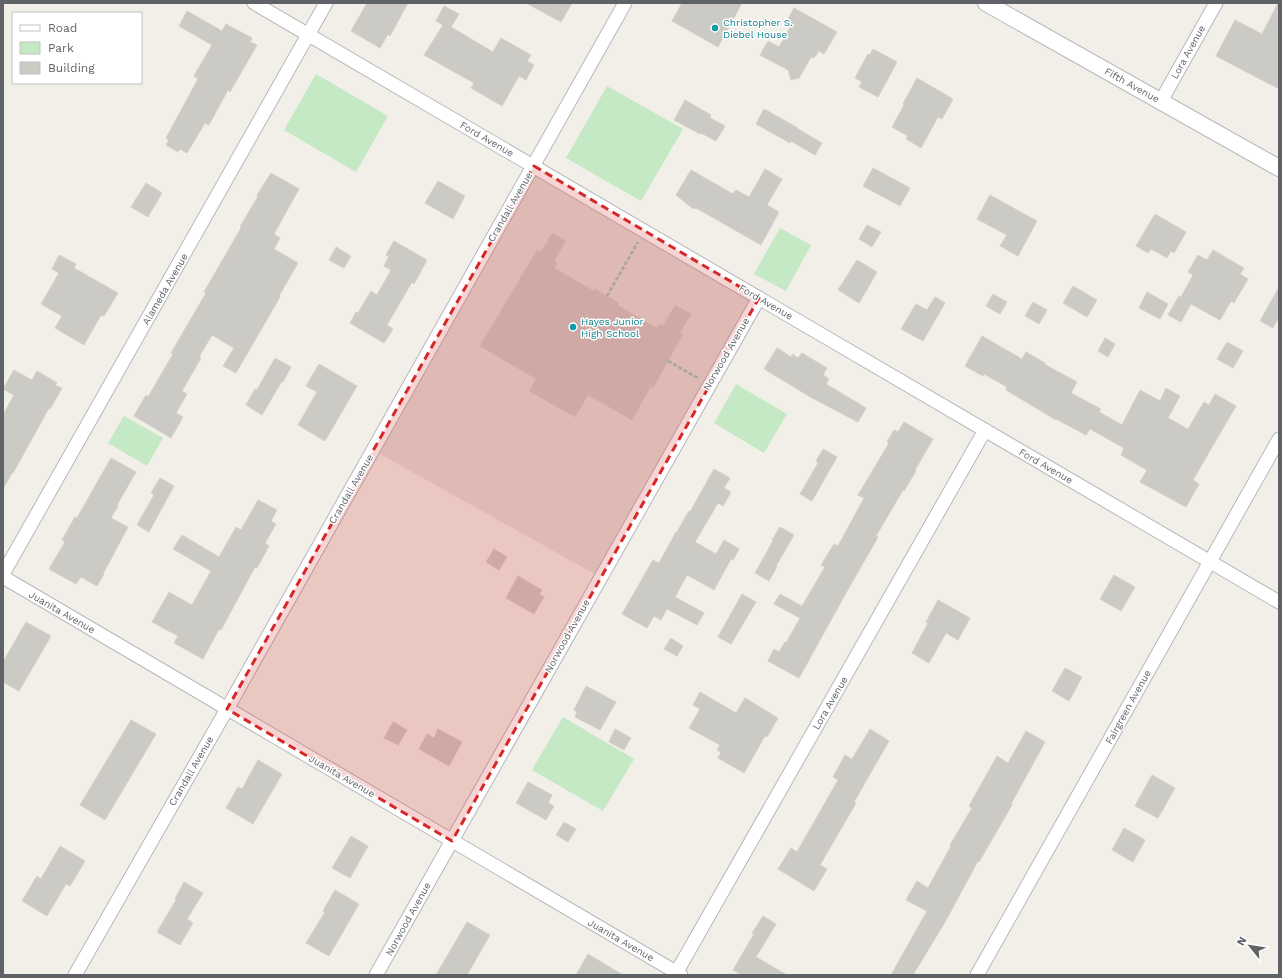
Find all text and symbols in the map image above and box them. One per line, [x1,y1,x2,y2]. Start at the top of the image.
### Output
legend [12,12,142,84]
place label: Christopher S. Diebel House [723,17,793,40]
text: Road [48,21,77,35]
marker: Christopher S. Diebel House [710,23,720,33]
street label: Lora Avenue [1169,23,1207,81]
text: Park [48,41,74,55]
text: Building [48,61,95,75]
street label: Fifth Avenue [1103,65,1162,105]
street label: Ford Avenue [458,119,516,159]
street label: Crandall Avenue [486,170,535,244]
street label: Alameda Avenue [140,251,190,327]
street label: Ford Avenue [737,282,795,322]
street label: Norwood Avenue [701,315,751,392]
place label: Hayes Junior High School [581,316,644,339]
marker: Hayes Junior High School [568,322,578,332]
street label: Ford Avenue [1017,446,1075,486]
street label: Crandall Avenue [327,452,376,526]
street label: Juanita Avenue [27,589,97,635]
street label: Norwood Avenue [542,597,592,675]
street label: Fairgreen Avenue [1103,668,1153,746]
street label: Lora Avenue [810,674,850,732]
street label: Crandall Avenue [167,734,216,808]
street label: Juanita Avenue [307,753,377,799]
street label: Norwood Avenue [383,880,433,958]
street label: Juanita Avenue [586,917,656,963]
north arrow [1230,926,1270,966]
text: N [1234,934,1249,948]

